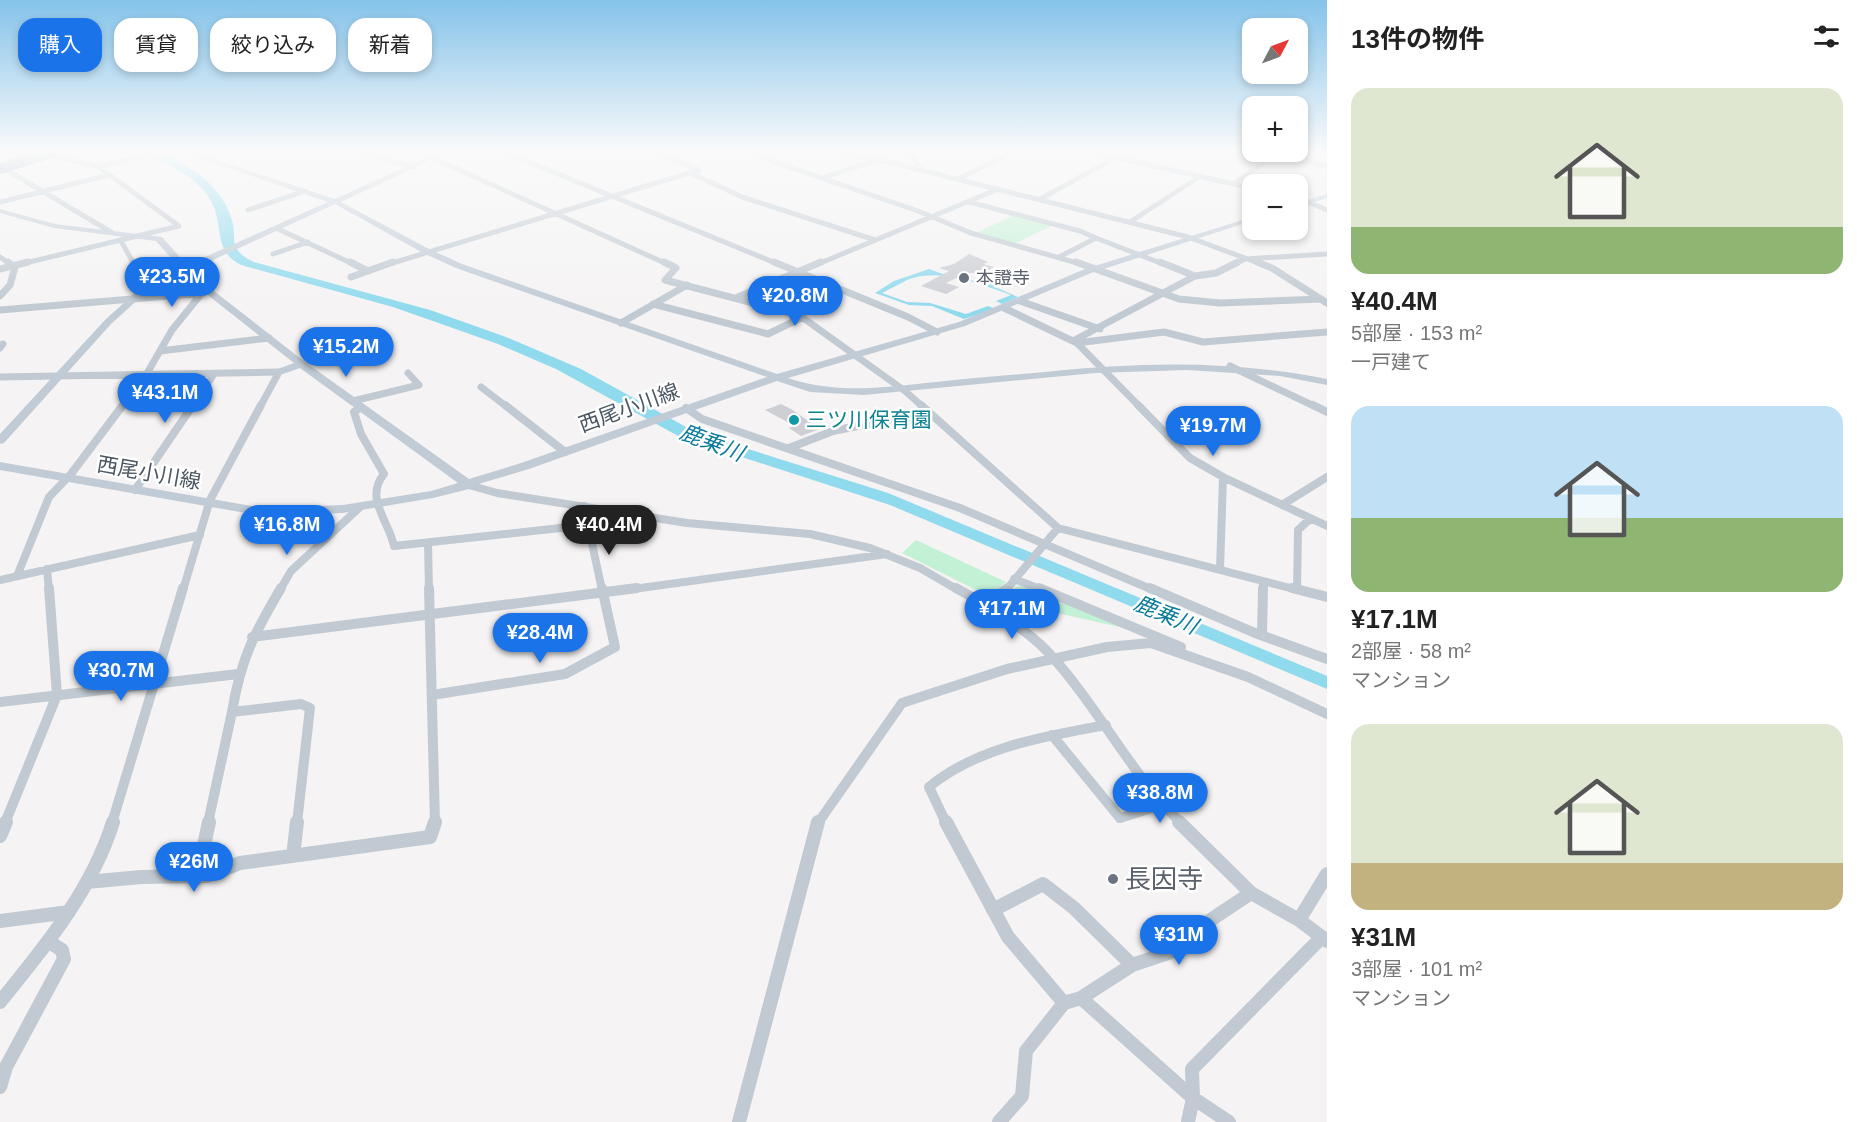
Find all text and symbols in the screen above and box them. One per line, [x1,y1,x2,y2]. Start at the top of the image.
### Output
chip: 購入 [18,18,102,72]
chip: 賃貸 [114,18,198,72]
chip: 絞り込み [210,18,336,72]
chip: 新着 [348,18,432,72]
north arrow [1242,18,1308,84]
map controls [1242,18,1308,240]
icon: filters [1810,20,1843,53]
text: 13件の物件 [1351,24,1484,54]
button: + [1242,96,1308,162]
icon: home [1543,127,1651,235]
button: − [1242,174,1308,240]
pin: ¥23.5M [123,257,221,308]
text: ¥23.5M [139,265,205,287]
place label: 本證寺 [976,268,1030,288]
marker: 本證寺 [957,271,971,285]
pin: ¥20.8M [746,276,844,327]
text: ¥20.8M [762,284,828,306]
text: ¥40.4M [1351,286,1438,316]
text: 5部屋 · 153 m² [1351,322,1482,344]
pin: ¥15.2M [297,327,395,378]
text: ¥15.2M [313,335,379,357]
text: 一戸建て [1351,351,1431,373]
pin: ¥43.1M [116,373,214,424]
street label: 西尾小川線 [576,379,682,436]
text: ¥43.1M [132,381,198,403]
pin: ¥19.7M [1164,406,1262,457]
place label: 三ツ川保育園 [806,408,932,431]
marker: 三ツ川保育園 [787,413,801,427]
text: ¥19.7M [1180,414,1246,436]
water label: 鹿乗川 [677,419,749,467]
icon: home [1543,445,1651,553]
street label: 西尾小川線 [95,452,203,493]
pin: ¥16.8M [238,505,336,556]
pin: ¥40.4M [560,505,658,556]
text: ¥16.8M [254,513,320,535]
text: ¥40.4M [576,513,642,535]
pin: ¥17.1M [963,589,1061,640]
water label: 鹿乗川 [1131,590,1203,640]
text: ¥17.1M [979,597,1045,619]
text: ¥17.1M [1351,604,1438,634]
pin: ¥28.4M [491,613,589,664]
text: ¥28.4M [507,621,573,643]
text: 2部屋 · 58 m² [1351,640,1471,662]
pin: ¥30.7M [72,651,170,702]
text: ¥30.7M [88,659,154,681]
text: マンション [1351,669,1451,691]
icon: home [1543,763,1651,871]
pin: ¥38.8M [1111,773,1209,824]
text: ¥38.8M [1127,781,1193,803]
pin: ¥26M [158,842,230,893]
text: ¥26M [169,850,219,872]
place label: 長因寺 [1125,864,1203,894]
marker: 長因寺 [1106,872,1120,886]
pin: ¥31M [1143,915,1215,966]
text: ¥31M [1351,922,1416,952]
text: ¥31M [1154,923,1204,945]
text: 3部屋 · 101 m² [1351,958,1482,980]
text: マンション [1351,987,1451,1009]

